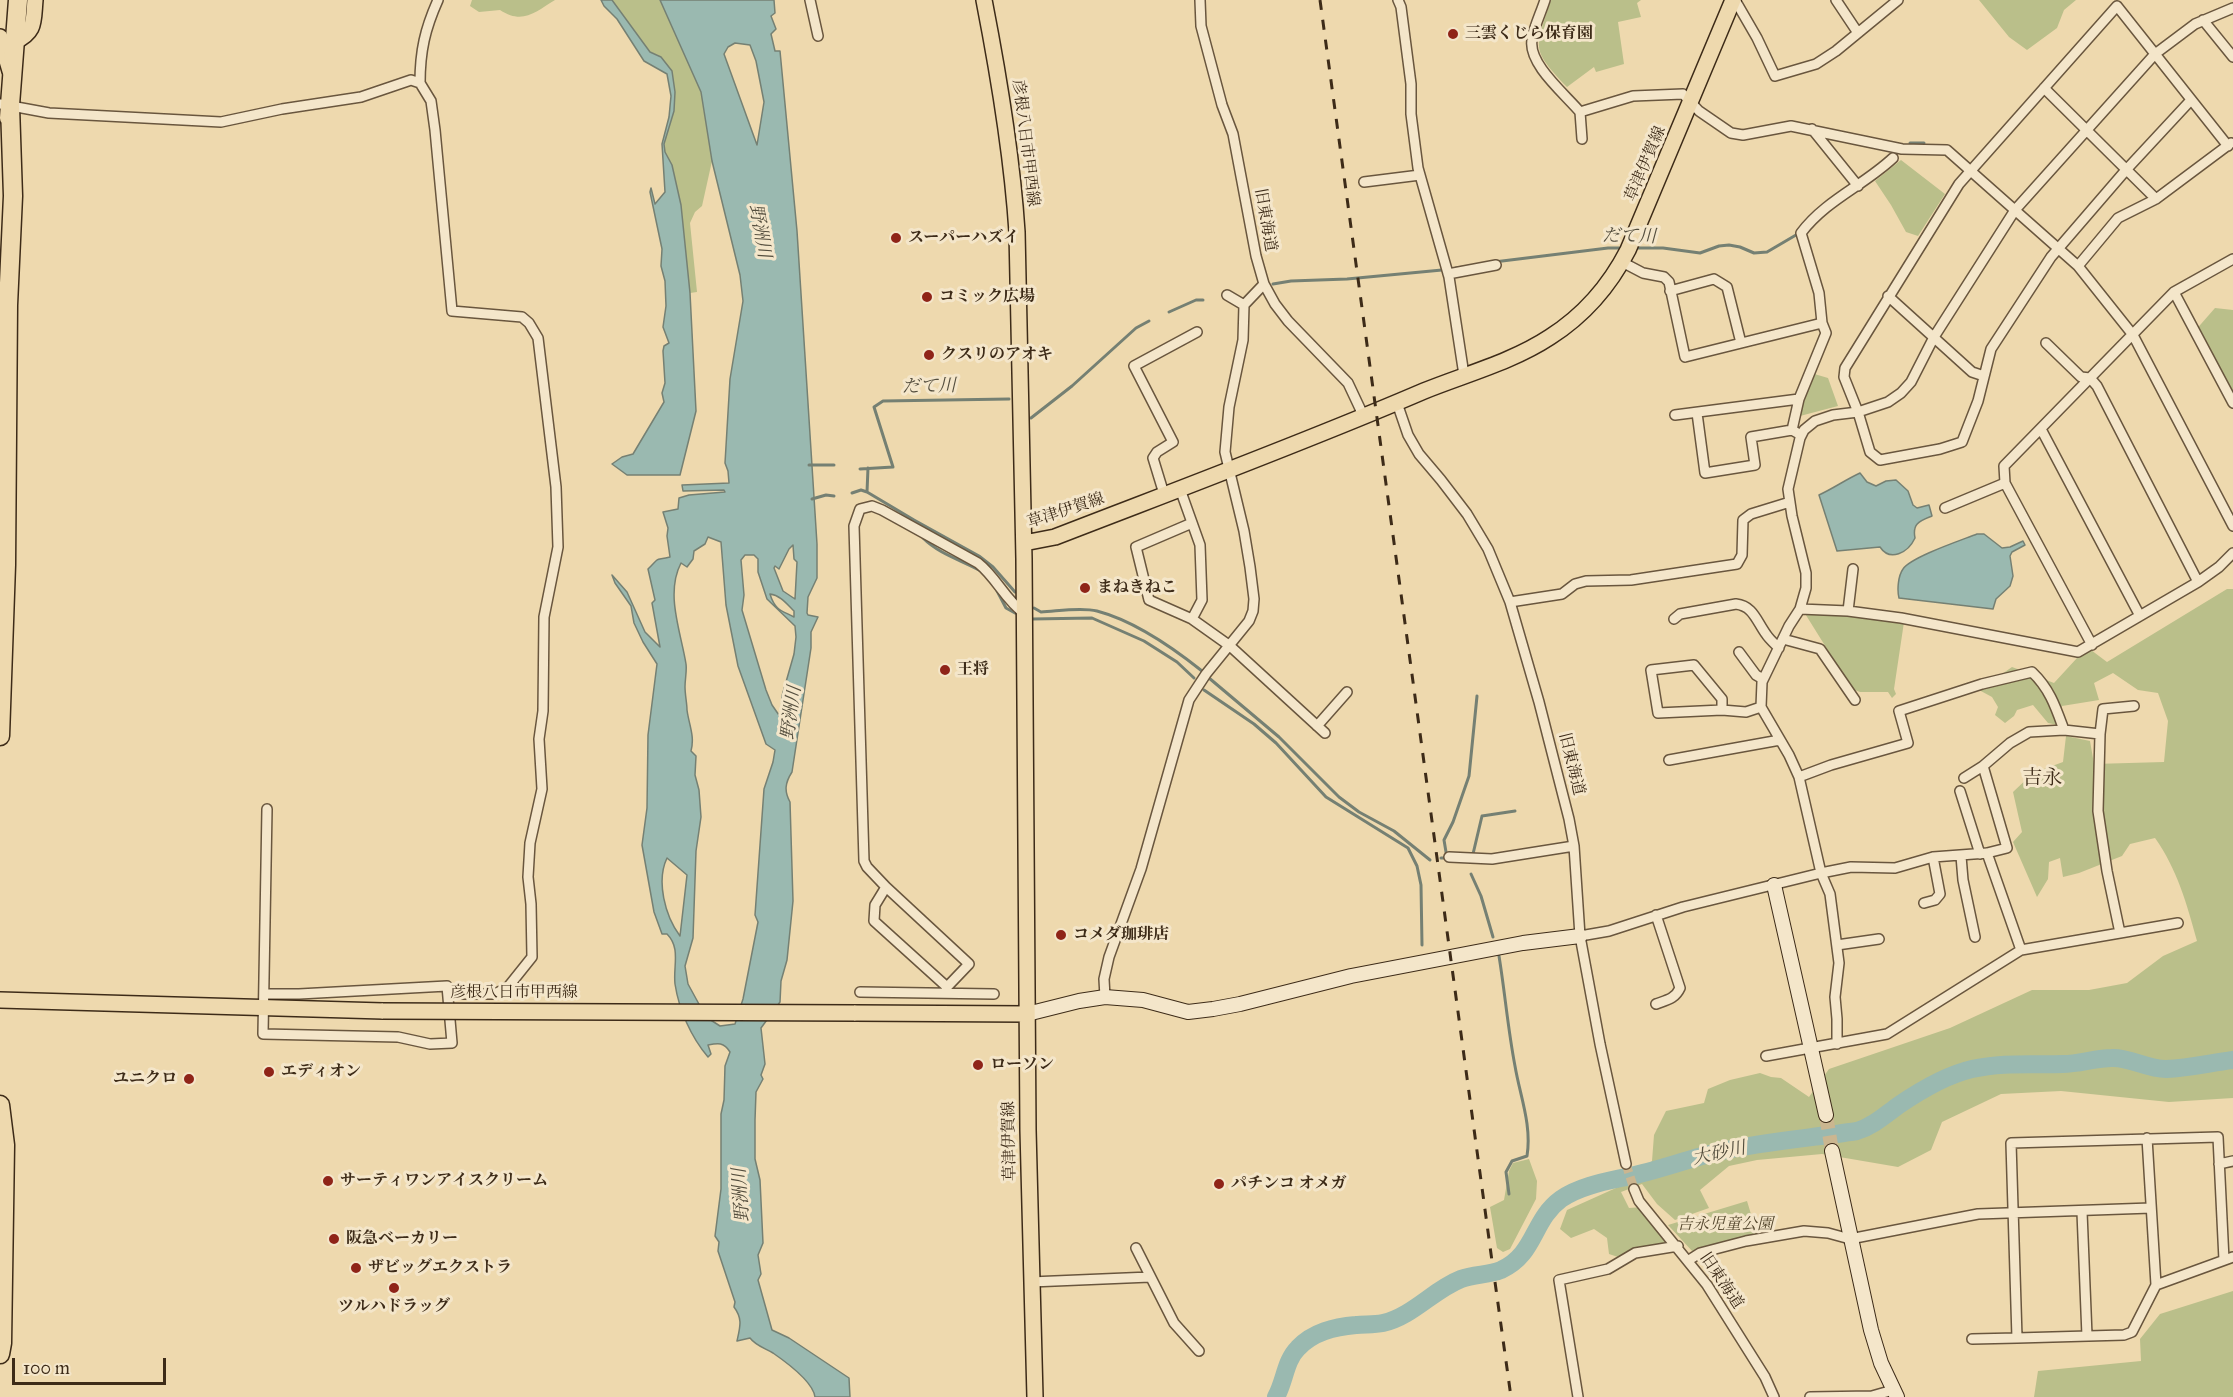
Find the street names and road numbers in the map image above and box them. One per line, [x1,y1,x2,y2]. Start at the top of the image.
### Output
street label: 彦根八日市甲西線 [1008,78,1042,208]
street label: 草津伊賀線 [1622,123,1670,205]
street label: 旧東海道 [1250,187,1280,253]
street label: 草津伊賀線 [1025,490,1107,532]
street label: 旧東海道 [1554,731,1588,797]
street label: 彦根八日市甲西線 [450,983,578,1003]
street label: 草津伊賀線 [1000,1101,1020,1181]
street label: 旧東海道 [1695,1249,1747,1313]

